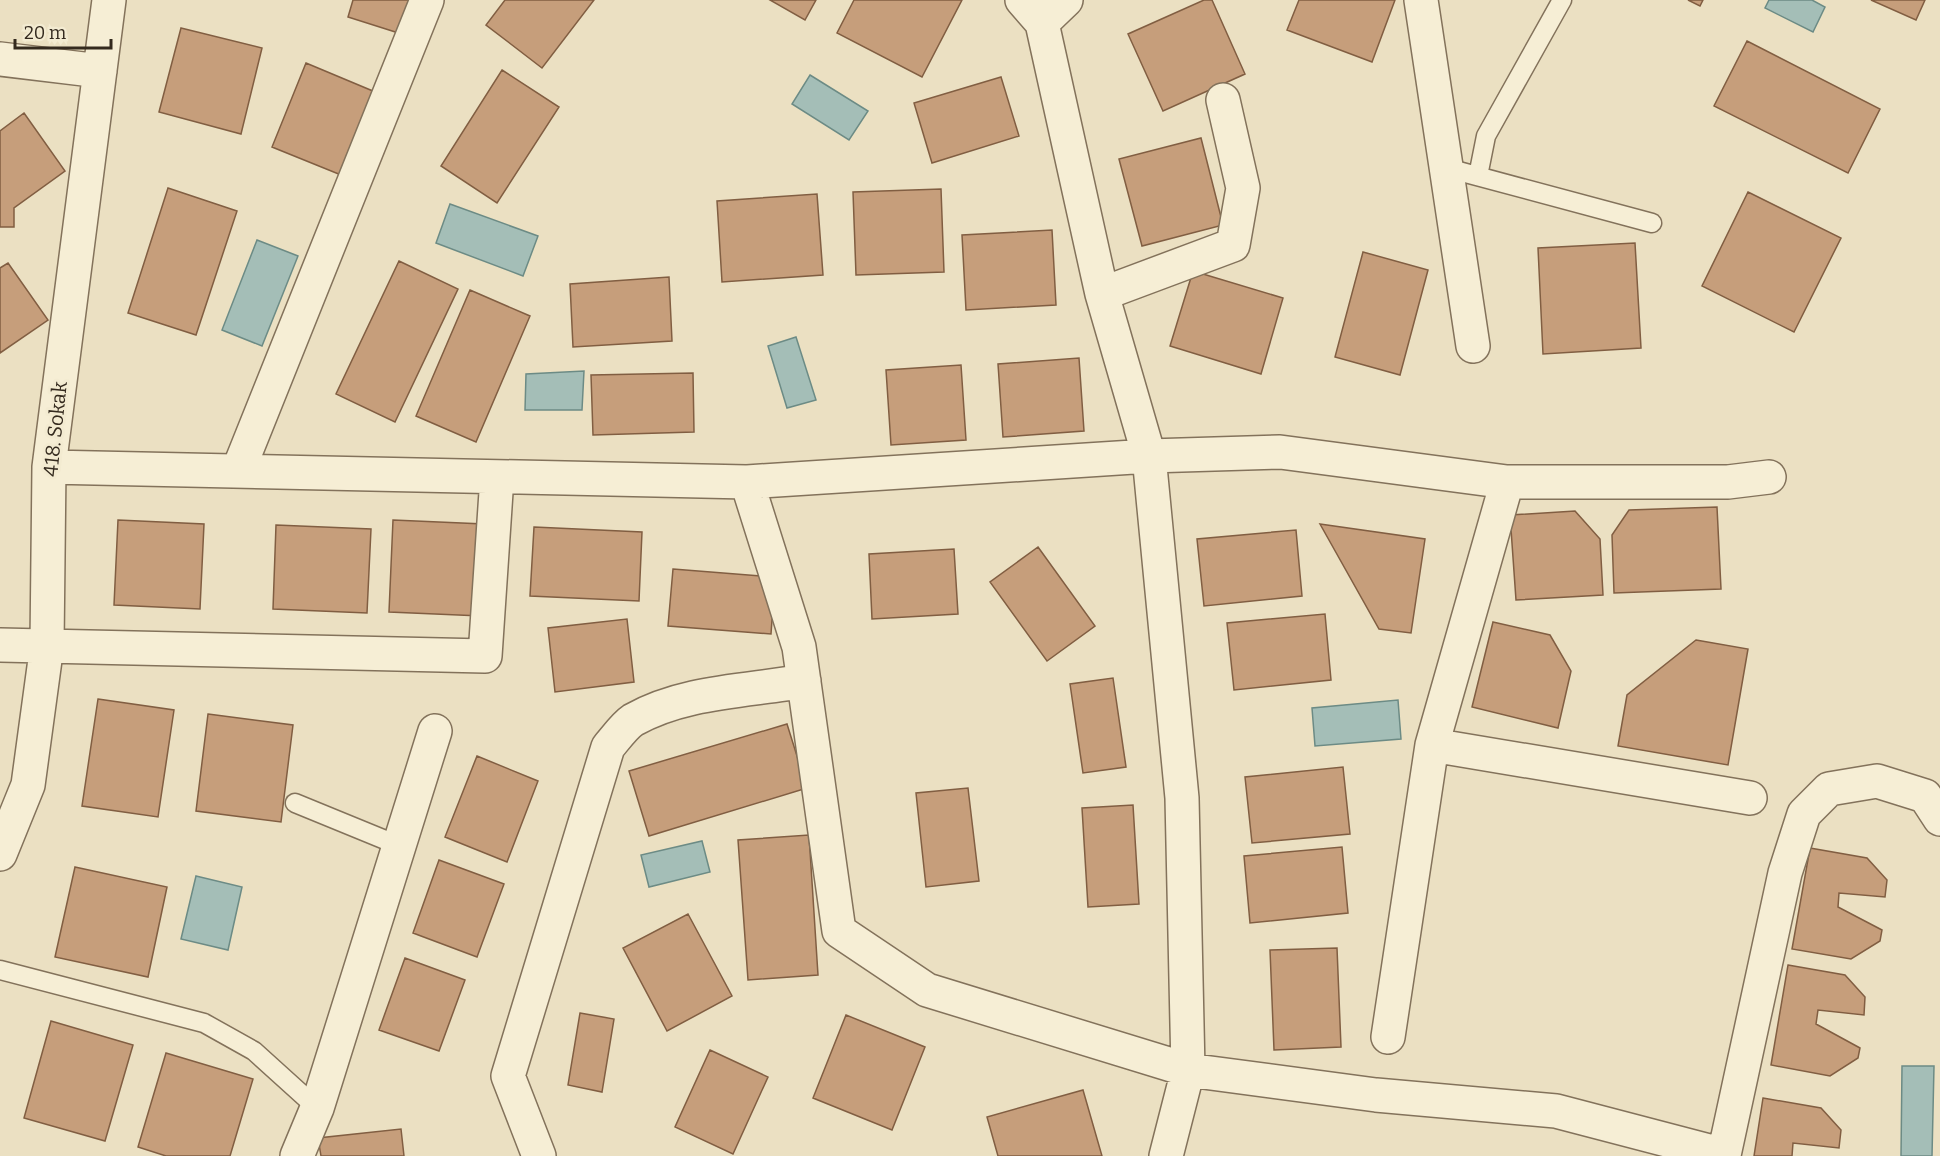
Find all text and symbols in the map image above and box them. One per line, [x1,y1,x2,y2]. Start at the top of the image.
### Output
scale bar [15,12,111,50]
text: 20 m [24,22,66,44]
street label: 418. Sokak [38,380,72,478]

